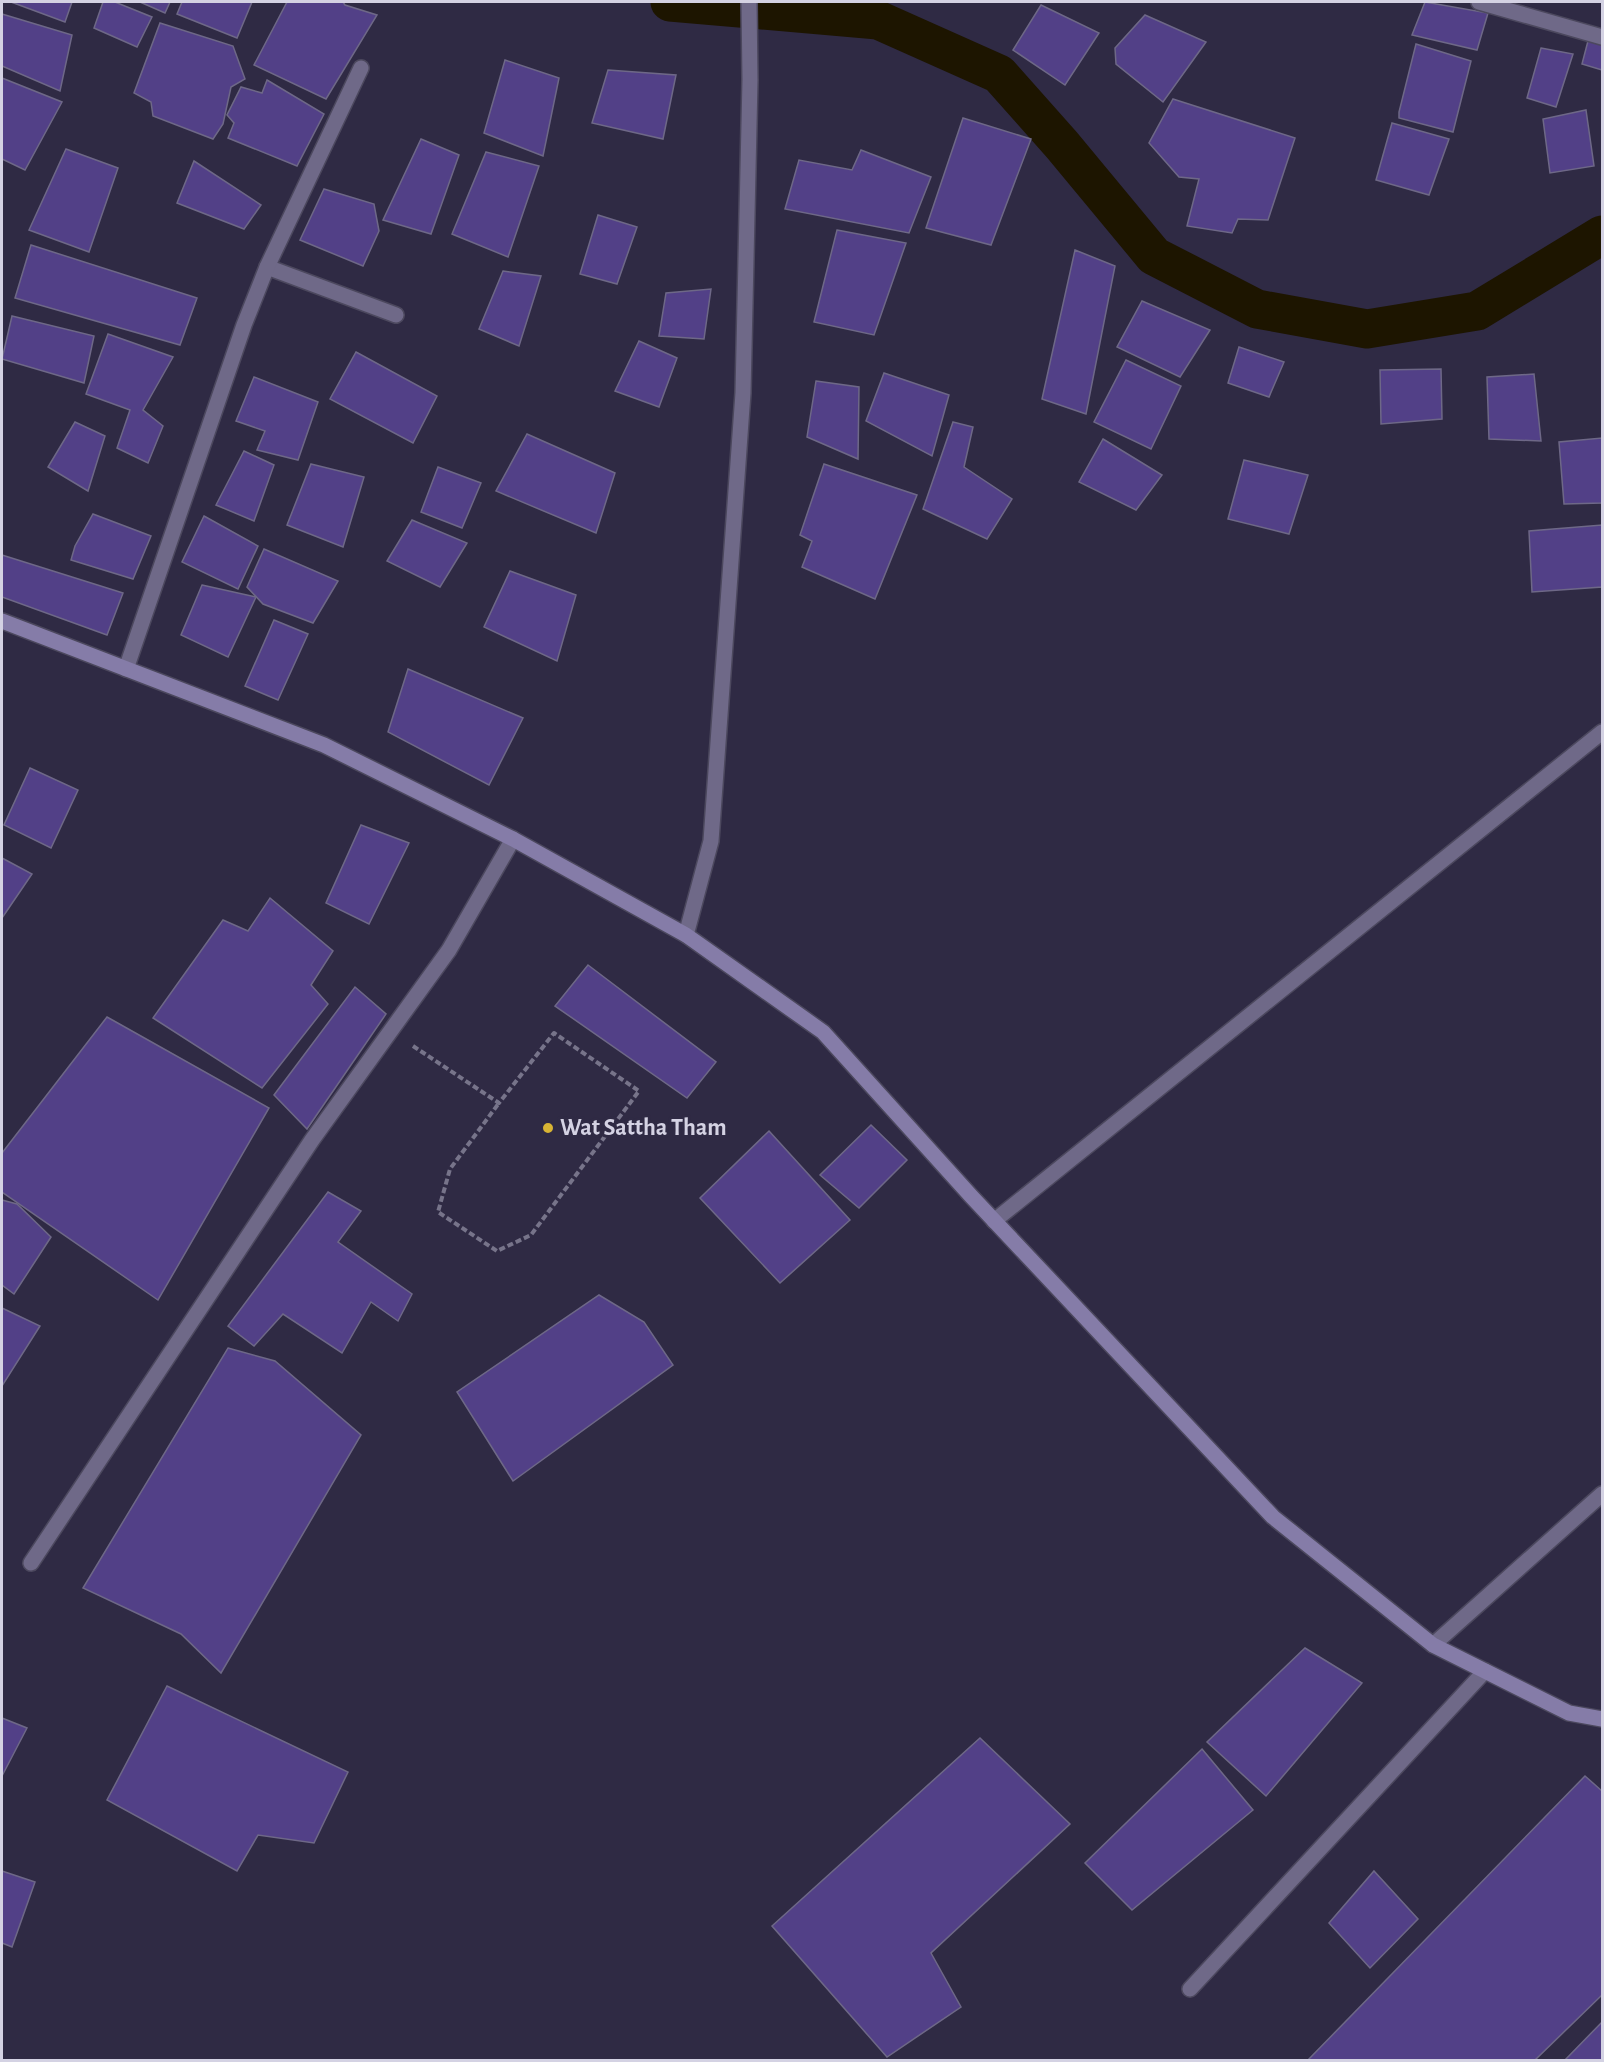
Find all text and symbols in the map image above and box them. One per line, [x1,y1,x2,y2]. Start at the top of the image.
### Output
place label: Wat Sattha Tham [560,1116,727,1140]
marker: Wat Sattha Tham [541,1121,555,1135]

